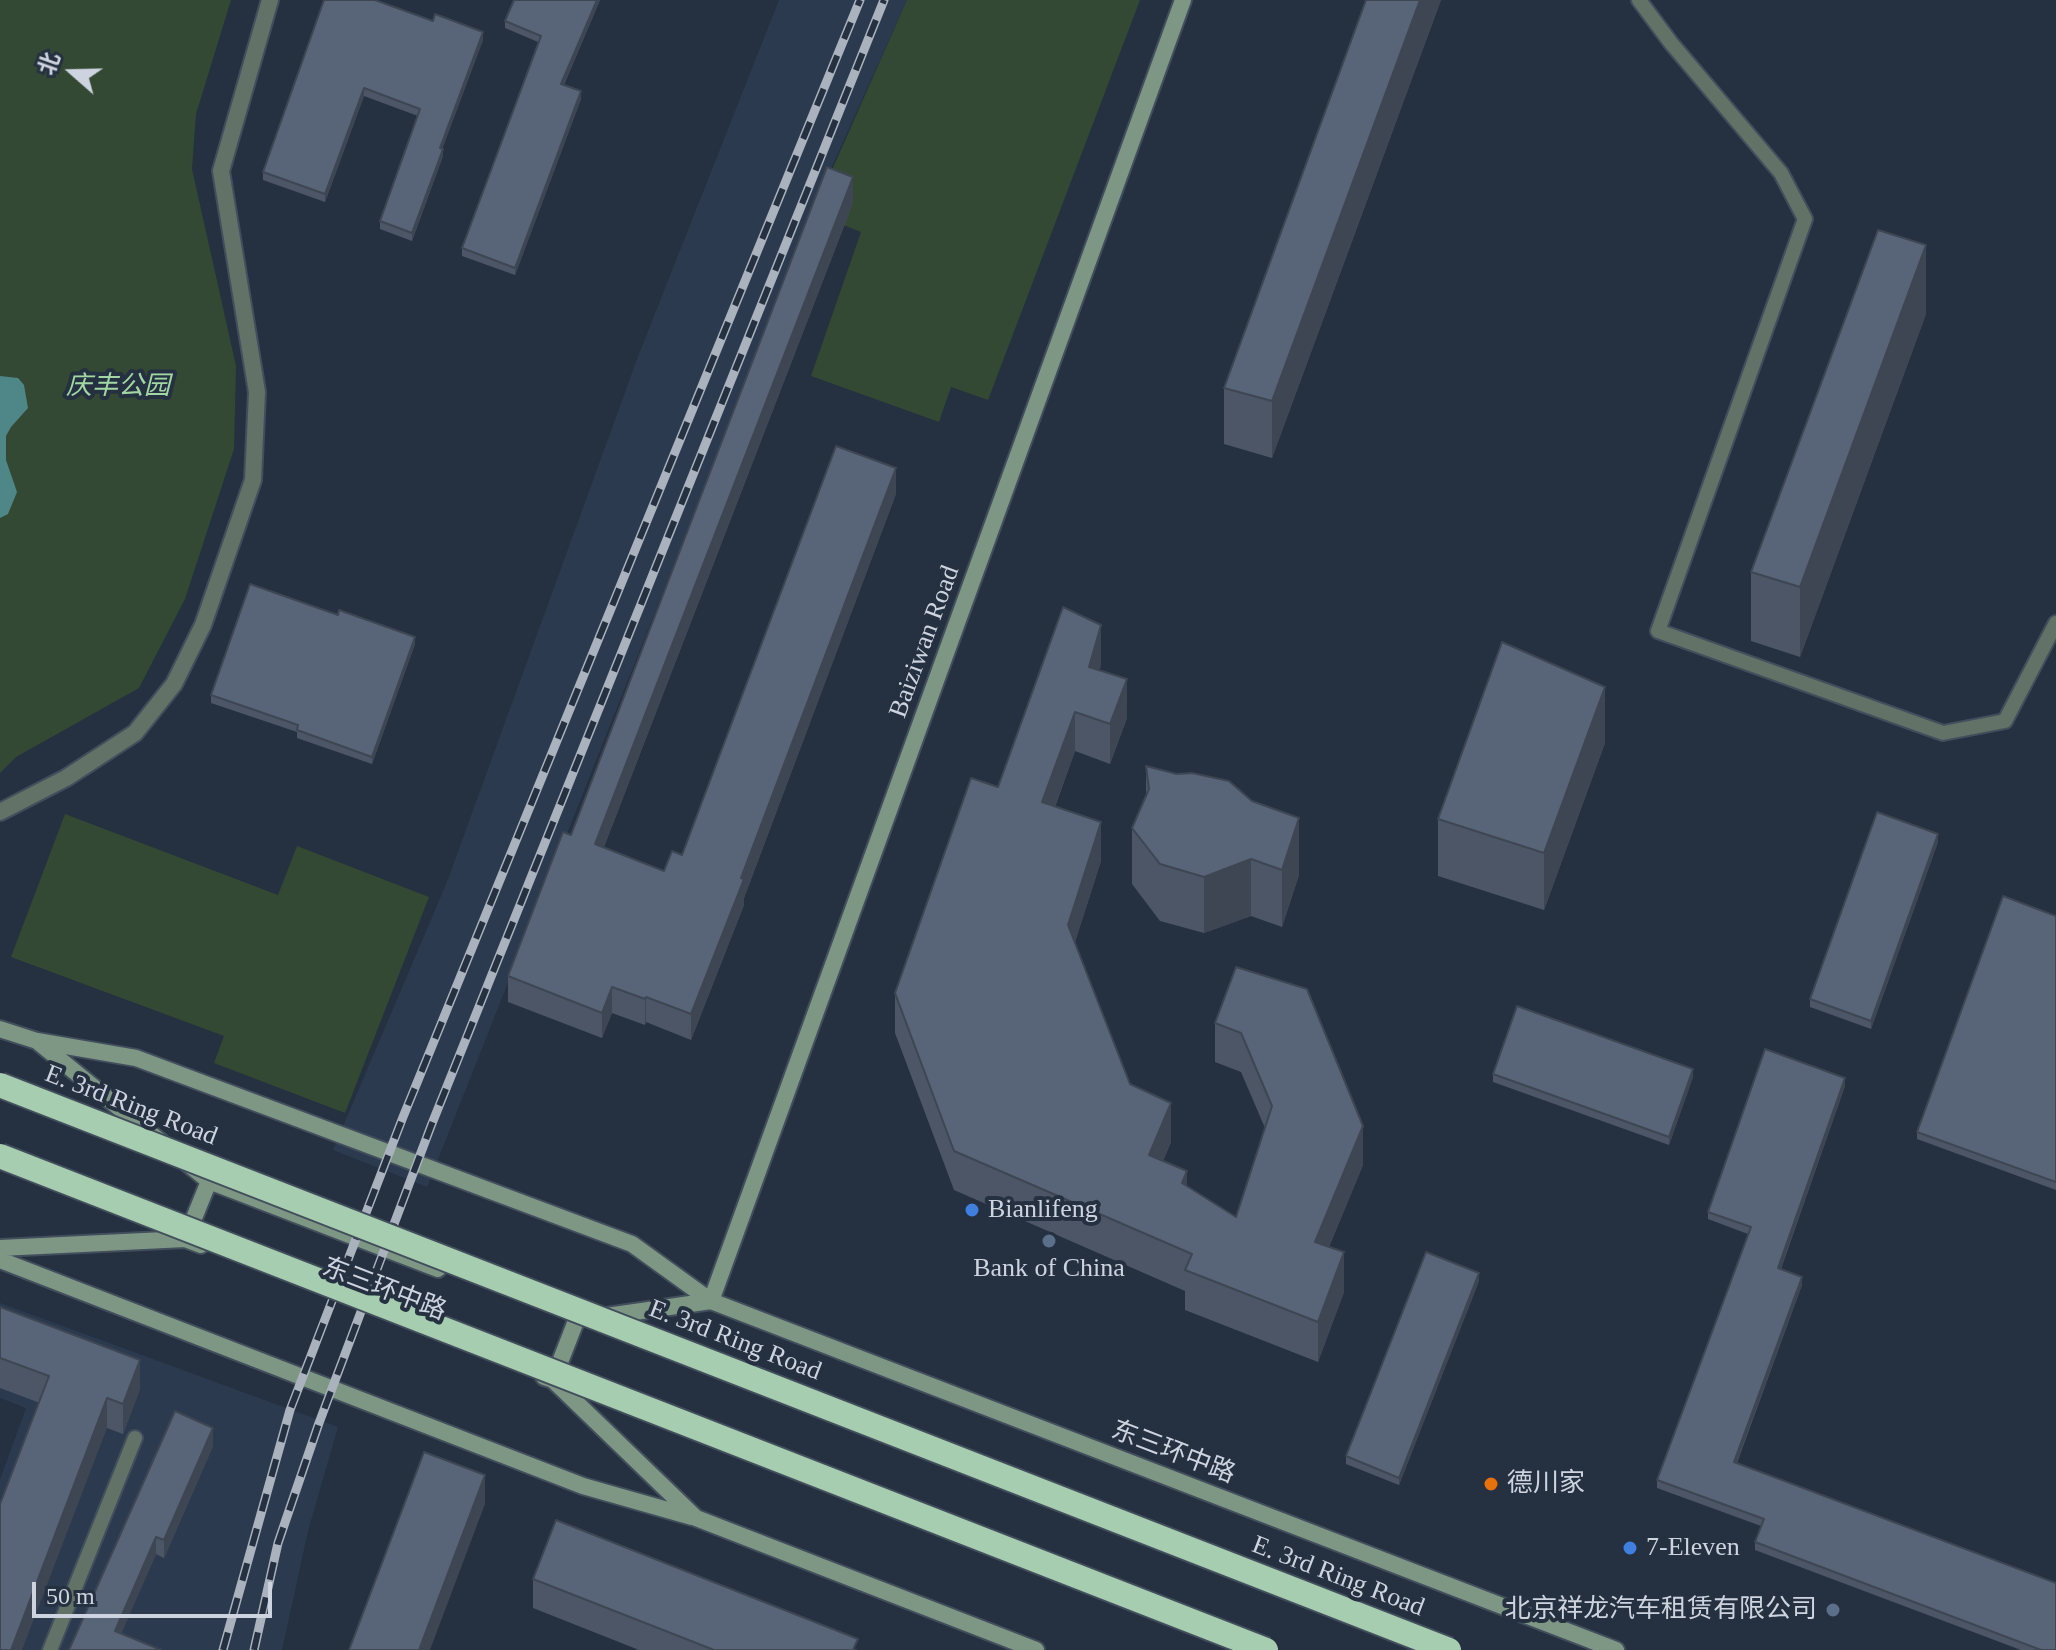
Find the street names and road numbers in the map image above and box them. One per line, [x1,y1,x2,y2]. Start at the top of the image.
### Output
street label: Baiziwan Road [883,562,967,722]
street label: E. 3rd Ring Road [40,1059,222,1153]
street label: 东三环中路 [318,1252,450,1328]
street label: E. 3rd Ring Road [644,1294,826,1388]
street label: 东三环中路 [1107,1415,1239,1491]
street label: E. 3rd Ring Road [1247,1530,1429,1624]

